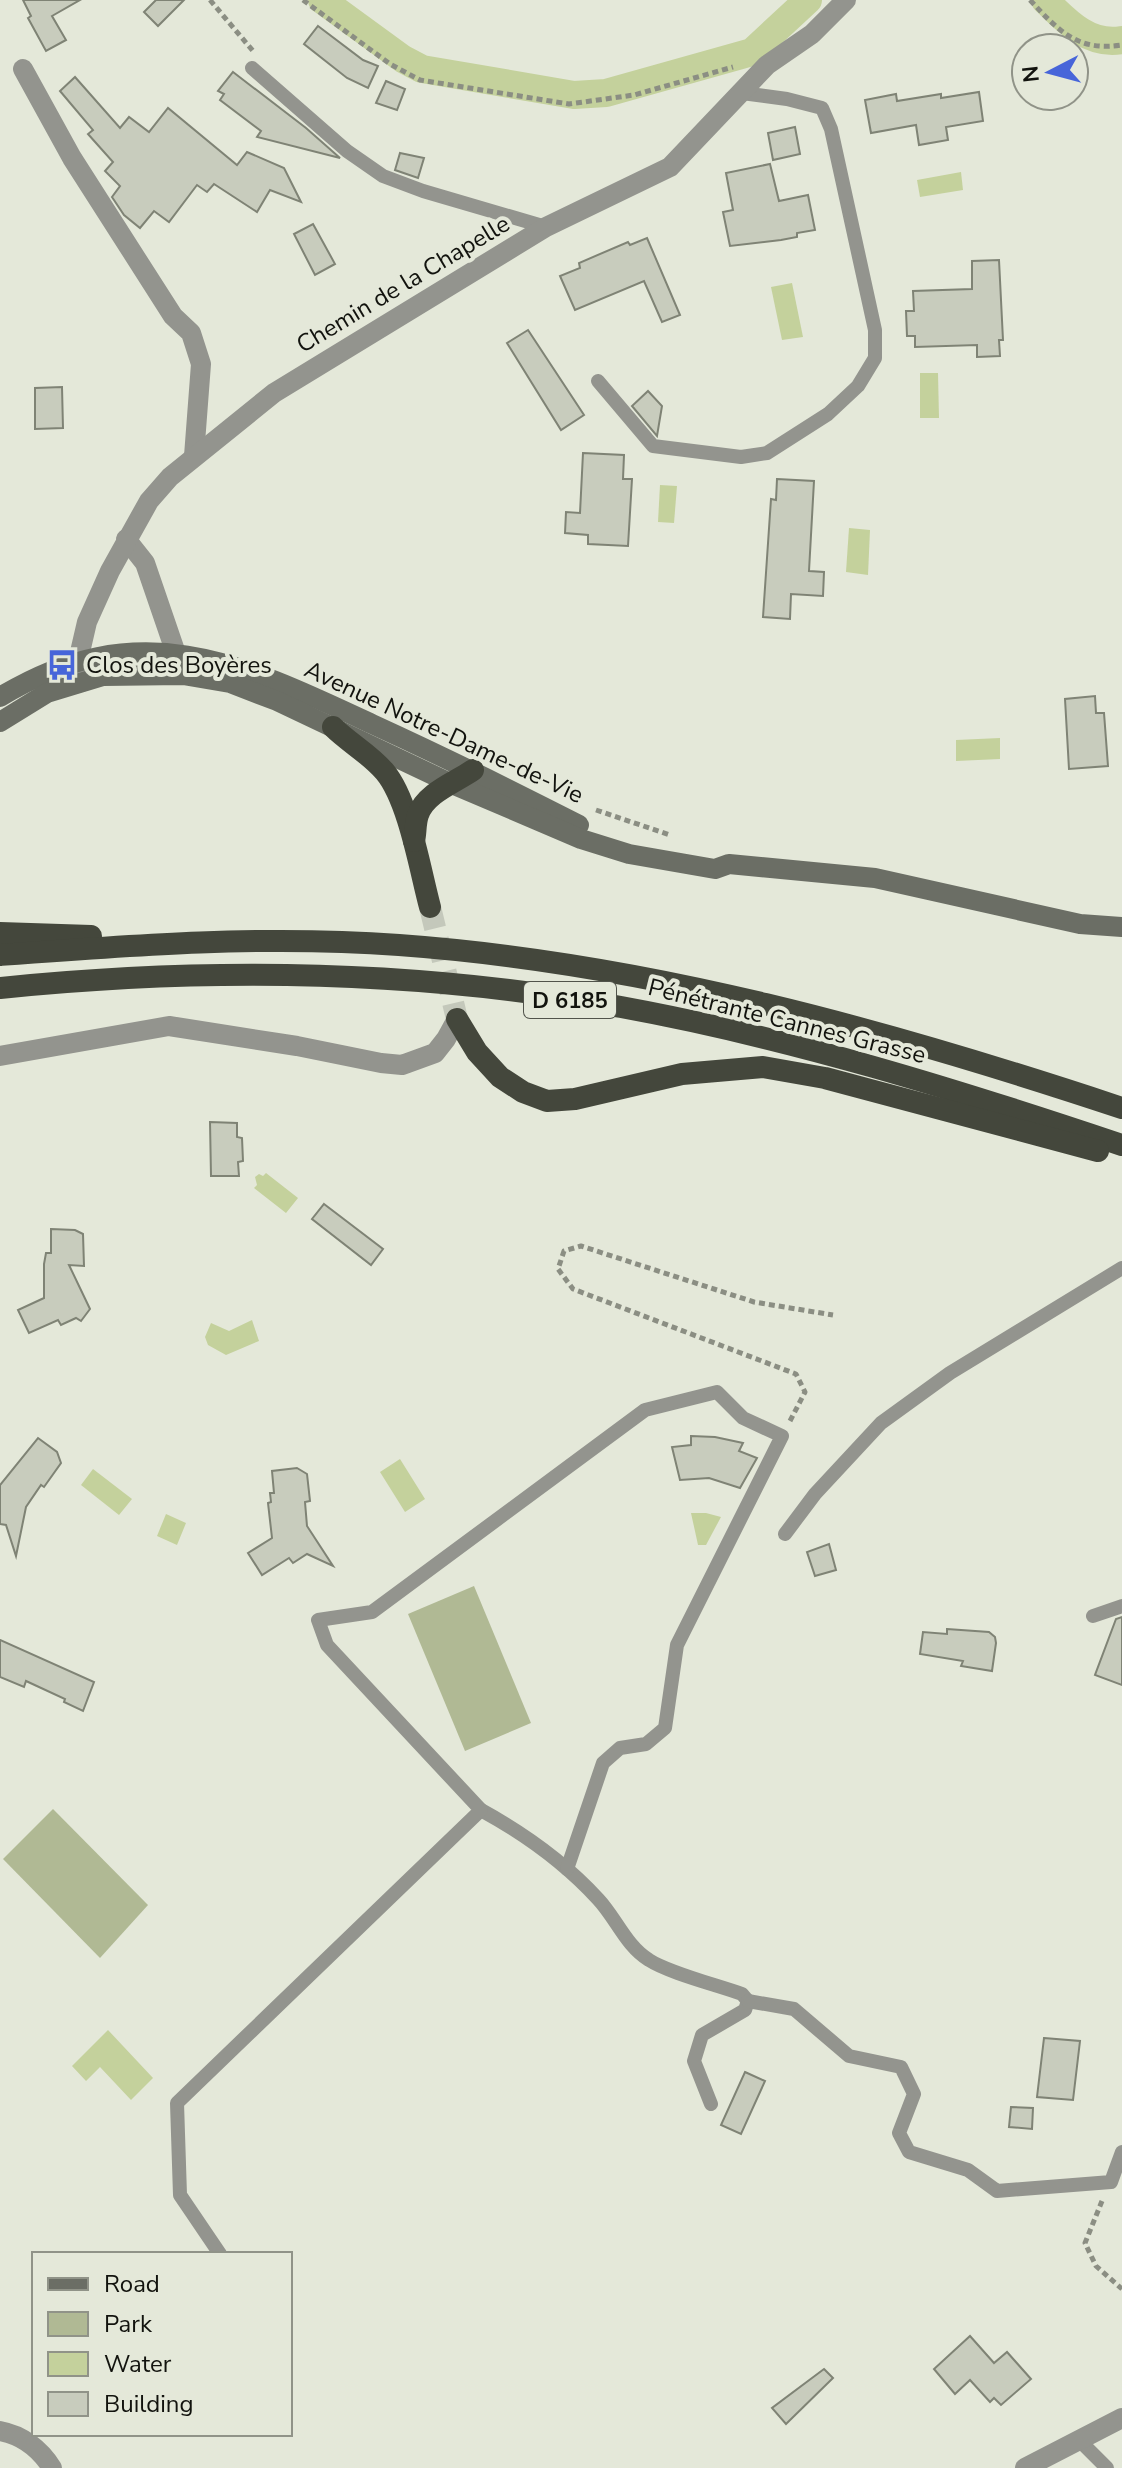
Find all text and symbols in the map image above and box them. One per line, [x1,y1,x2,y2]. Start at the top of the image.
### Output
north arrow [1010,32,1090,112]
text: N [1015,64,1047,84]
street label: Chemin de la Chapelle [290,208,516,360]
bus stop icon: Clos des Boyères [45,648,79,682]
place label: Clos des Boyères [86,649,272,681]
street label: Avenue Notre-Dame-de-Vie [299,653,589,811]
street label: Pénétrante Cannes Grasse [645,971,929,1071]
road number: D 6185 [524,982,616,1018]
legend [32,2252,292,2436]
text: Road [104,2268,160,2300]
text: Park [104,2308,153,2340]
text: Water [104,2348,172,2380]
text: Building [104,2388,194,2420]

